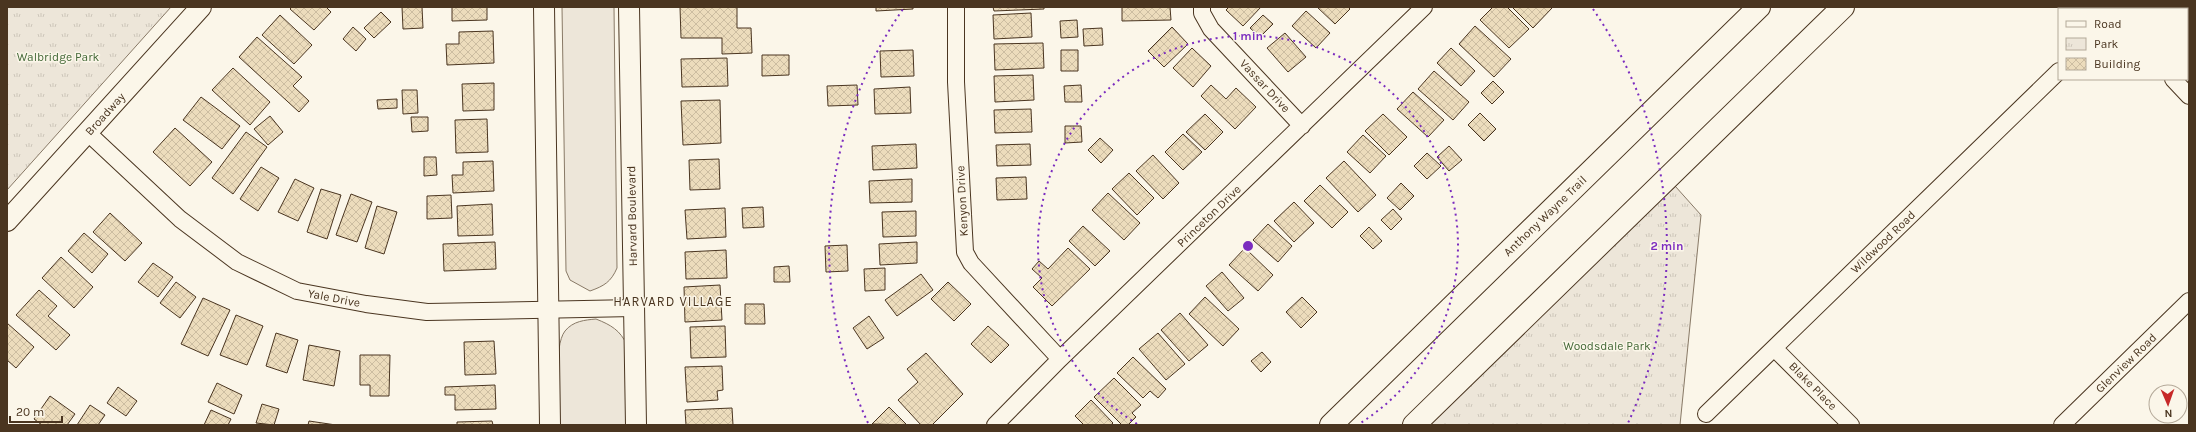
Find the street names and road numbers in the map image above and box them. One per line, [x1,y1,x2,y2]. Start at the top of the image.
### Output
street label: Vassar Drive [1237,57,1293,115]
street label: Broadway [82,89,128,138]
street label: Harvard Boulevard [624,165,640,267]
street label: Kenyon Drive [953,165,971,237]
street label: Anthony Wayne Trail [1501,173,1589,259]
street label: Princeton Drive [1174,182,1244,250]
street label: Wildwood Road [1848,208,1918,276]
street label: Yale Drive [307,286,361,310]
street label: Glenview Road [2093,330,2159,396]
street label: Blake Place [1786,359,1840,413]

